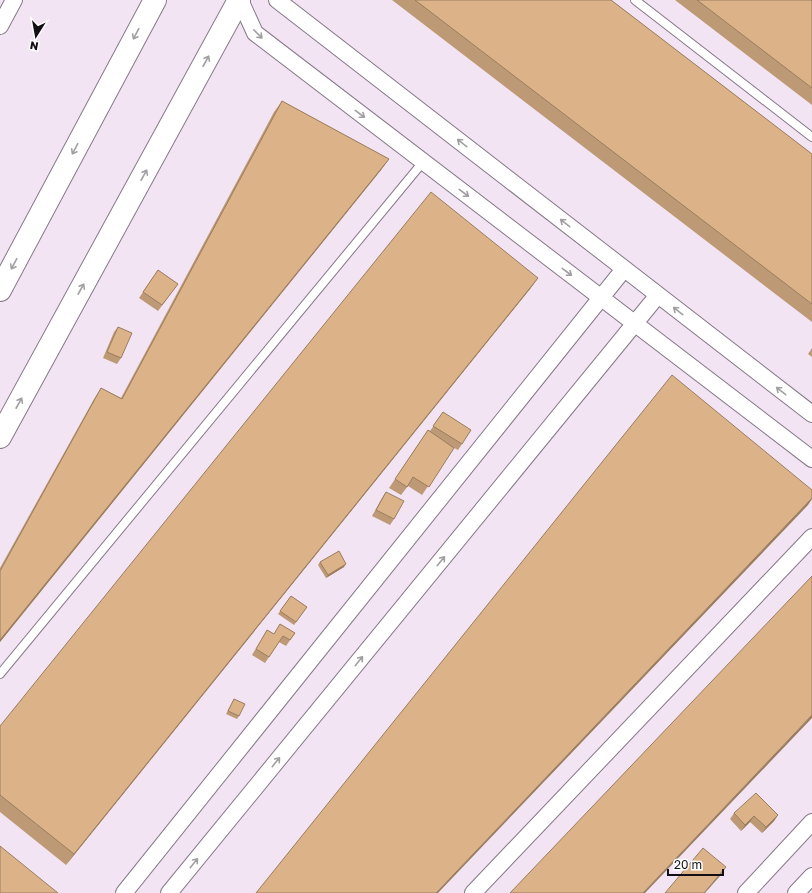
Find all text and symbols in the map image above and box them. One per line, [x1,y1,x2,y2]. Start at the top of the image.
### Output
north arrow [16,16,56,56]
one-way arrow [132,28,140,40]
one-way arrow [253,29,263,39]
text: N [29,39,39,53]
one-way arrow [203,55,210,67]
one-way arrow [355,110,366,118]
one-way arrow [456,139,467,147]
one-way arrow [71,143,79,155]
one-way arrow [140,169,148,181]
one-way arrow [458,189,469,197]
one-way arrow [559,218,570,227]
one-way arrow [10,258,17,270]
one-way arrow [561,268,572,276]
one-way arrow [78,283,85,295]
one-way arrow [673,307,684,315]
one-way arrow [776,386,787,395]
one-way arrow [15,397,23,409]
one-way arrow [436,555,445,566]
one-way arrow [354,656,363,667]
one-way arrow [272,757,281,768]
scale bar [668,851,723,877]
one-way arrow [190,857,199,868]
text: 20 m [674,857,702,872]

